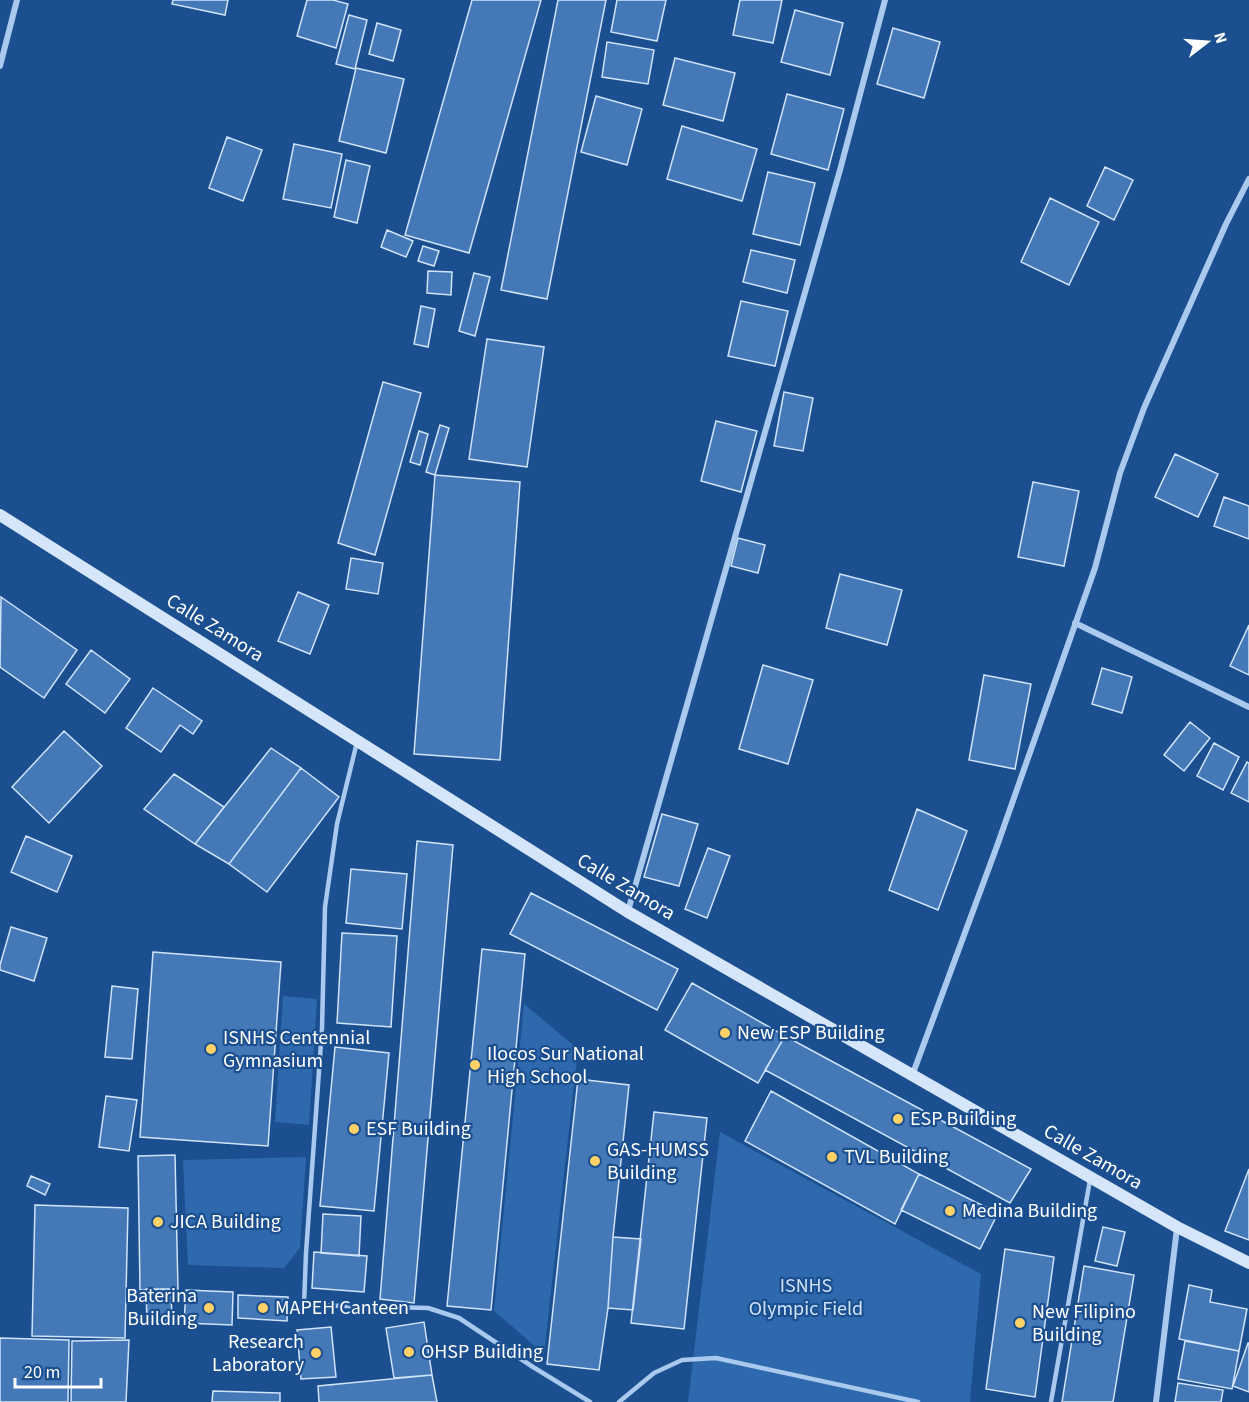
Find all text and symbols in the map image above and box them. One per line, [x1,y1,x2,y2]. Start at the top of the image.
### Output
north arrow [1177,12,1237,72]
text: N [1208,30,1232,46]
street label: Calle Zamora [161,587,269,669]
street label: Calle Zamora [572,847,680,927]
place label: New ESP Building [737,1019,885,1047]
place label: ISNHS Centennial Gymnasium [223,1024,370,1075]
marker: New ESP Building [718,1026,732,1040]
place label: Ilocos Sur National High School [487,1040,644,1091]
marker: ISNHS Centennial Gymnasium [204,1042,218,1056]
marker: Ilocos Sur National High School [468,1058,482,1072]
place label: ESP Building [910,1105,1016,1133]
marker: ESP Building [891,1112,905,1126]
place label: ESF Building [366,1115,471,1143]
street label: Calle Zamora [1038,1117,1148,1197]
marker: ESF Building [347,1122,361,1136]
place label: GAS-HUMSS Building [607,1136,709,1187]
place label: TVL Building [844,1143,948,1171]
marker: TVL Building [825,1150,839,1164]
marker: GAS-HUMSS Building [588,1154,602,1168]
place label: Medina Building [962,1197,1097,1225]
marker: Medina Building [943,1204,957,1218]
place label: JICA Building [170,1208,281,1236]
marker: JICA Building [151,1215,165,1229]
park label: ISNHS Olympic Field [749,1272,863,1323]
place label: Baterina Building [126,1282,197,1333]
place label: MAPEH Canteen [275,1294,409,1322]
place label: New Filipino Building [1032,1298,1136,1349]
marker: Baterina Building [202,1301,216,1315]
marker: MAPEH Canteen [256,1301,270,1315]
marker: New Filipino Building [1013,1316,1027,1330]
place label: Research Laboratory [212,1328,305,1379]
place label: OHSP Building [421,1338,543,1366]
marker: OHSP Building [402,1345,416,1359]
marker: Research Laboratory [309,1346,323,1360]
scale bar [15,1351,100,1389]
text: 20 m [24,1360,60,1385]

